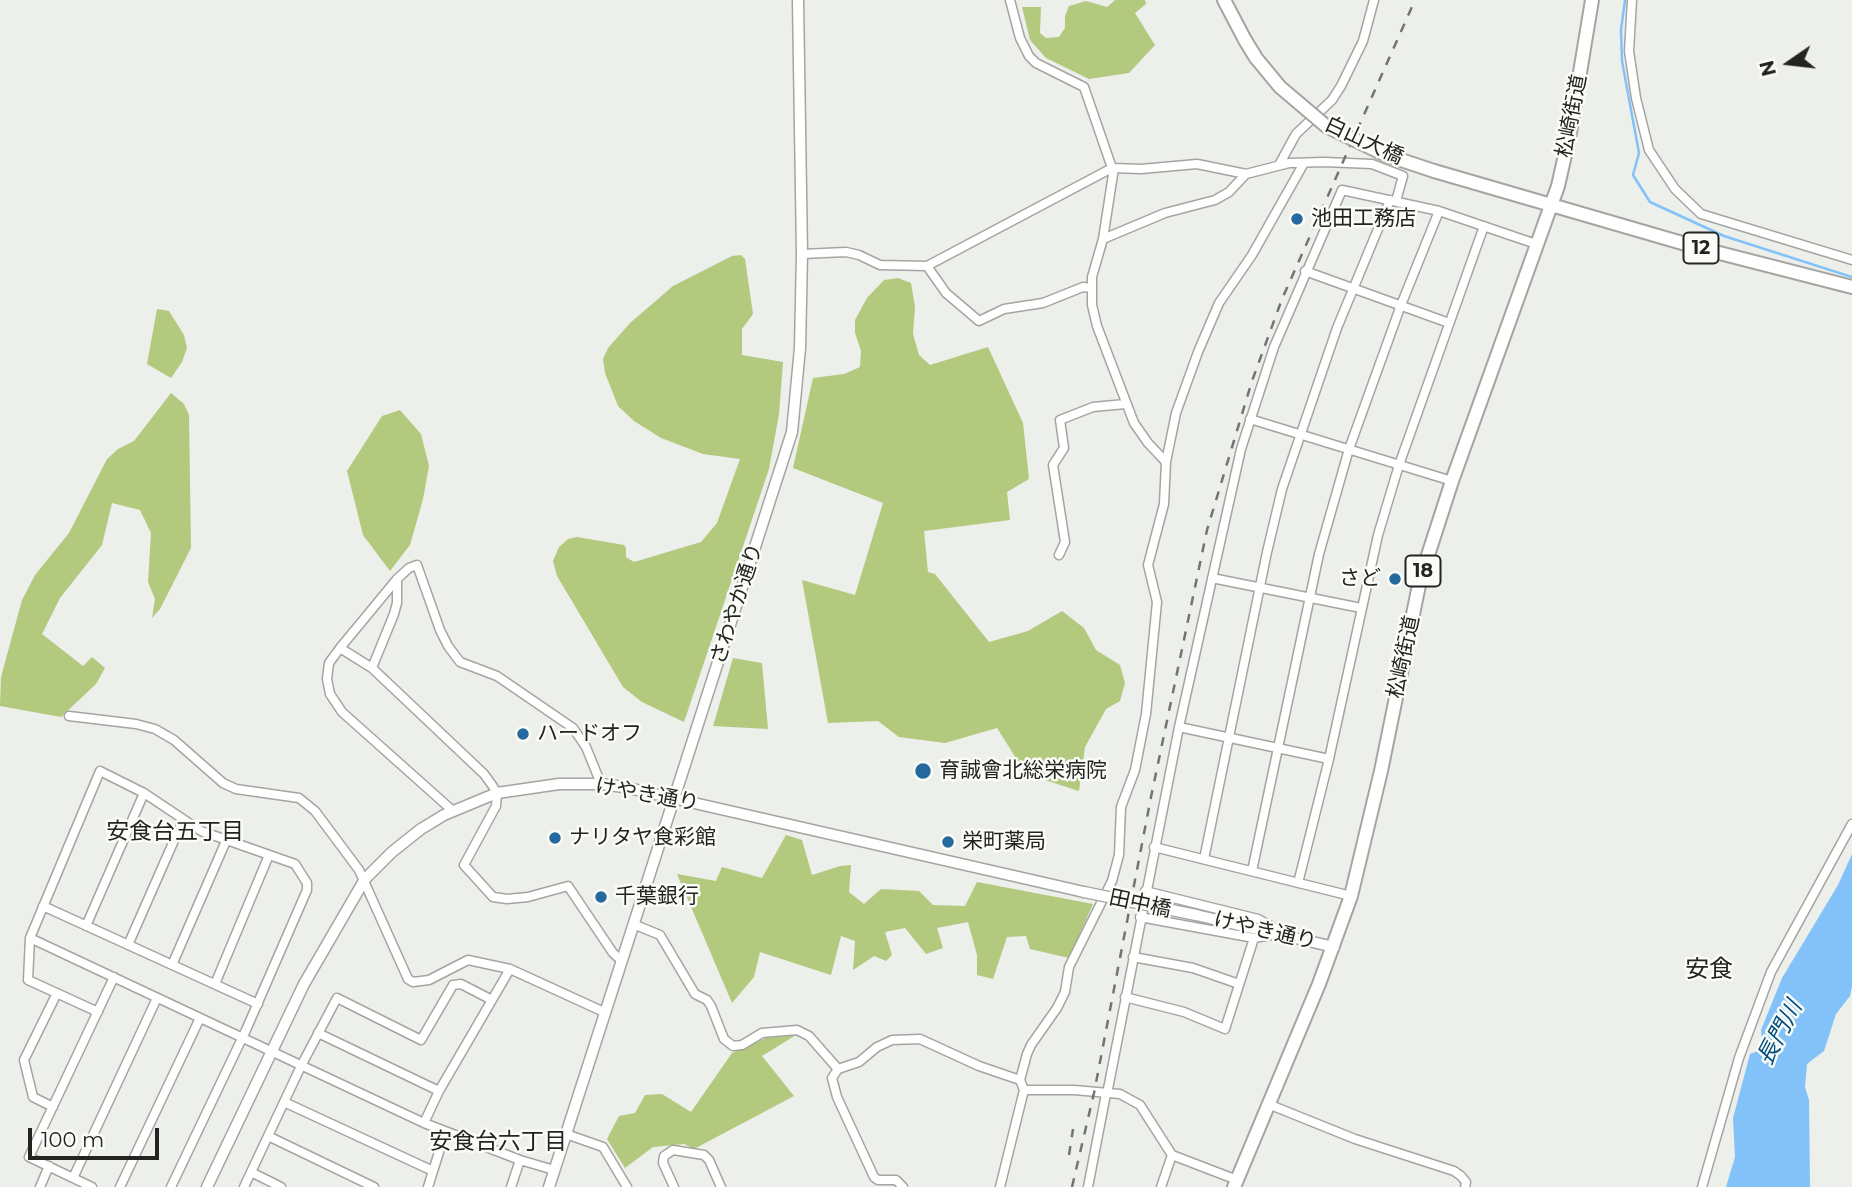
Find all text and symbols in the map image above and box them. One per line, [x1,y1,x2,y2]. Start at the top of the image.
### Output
north arrow [1754,28,1824,98]
text: N [1755,58,1781,78]
street label: 松崎街道 [1552,72,1592,160]
street label: 白山大橋 [1321,112,1407,170]
place label: 池田工務店 [1311,206,1416,232]
marker: 池田工務店 [1289,211,1305,227]
road number: 12 [1684,232,1718,264]
street label: さわやか通り [706,540,768,668]
road number: 18 [1406,556,1440,586]
place label: さど [1339,566,1381,592]
marker: さど [1387,571,1403,587]
street label: 松崎街道 [1383,613,1425,701]
place label: ハードオフ [537,721,642,747]
marker: ハードオフ [515,726,531,742]
place label: 育誠會北総栄病院 [939,758,1107,784]
marker: 育誠會北総栄病院 [913,761,933,781]
street label: けやき通り [593,773,701,817]
district label: 安食台五丁目 [106,818,244,846]
place label: ナリタヤ食彩館 [569,825,716,851]
place label: 栄町薬局 [962,829,1046,855]
marker: ナリタヤ食彩館 [547,830,563,846]
marker: 栄町薬局 [940,834,956,850]
place label: 千葉銀行 [615,884,699,910]
street label: 田中橋 [1107,885,1173,923]
marker: 千葉銀行 [593,889,609,905]
street label: けやき通り [1211,907,1319,955]
district label: 安食 [1685,956,1733,984]
water label: 長門川 [1752,996,1808,1070]
scale bar [32,1114,163,1158]
text: 100 m [41,1127,104,1152]
district label: 安食台六丁目 [429,1128,567,1156]

